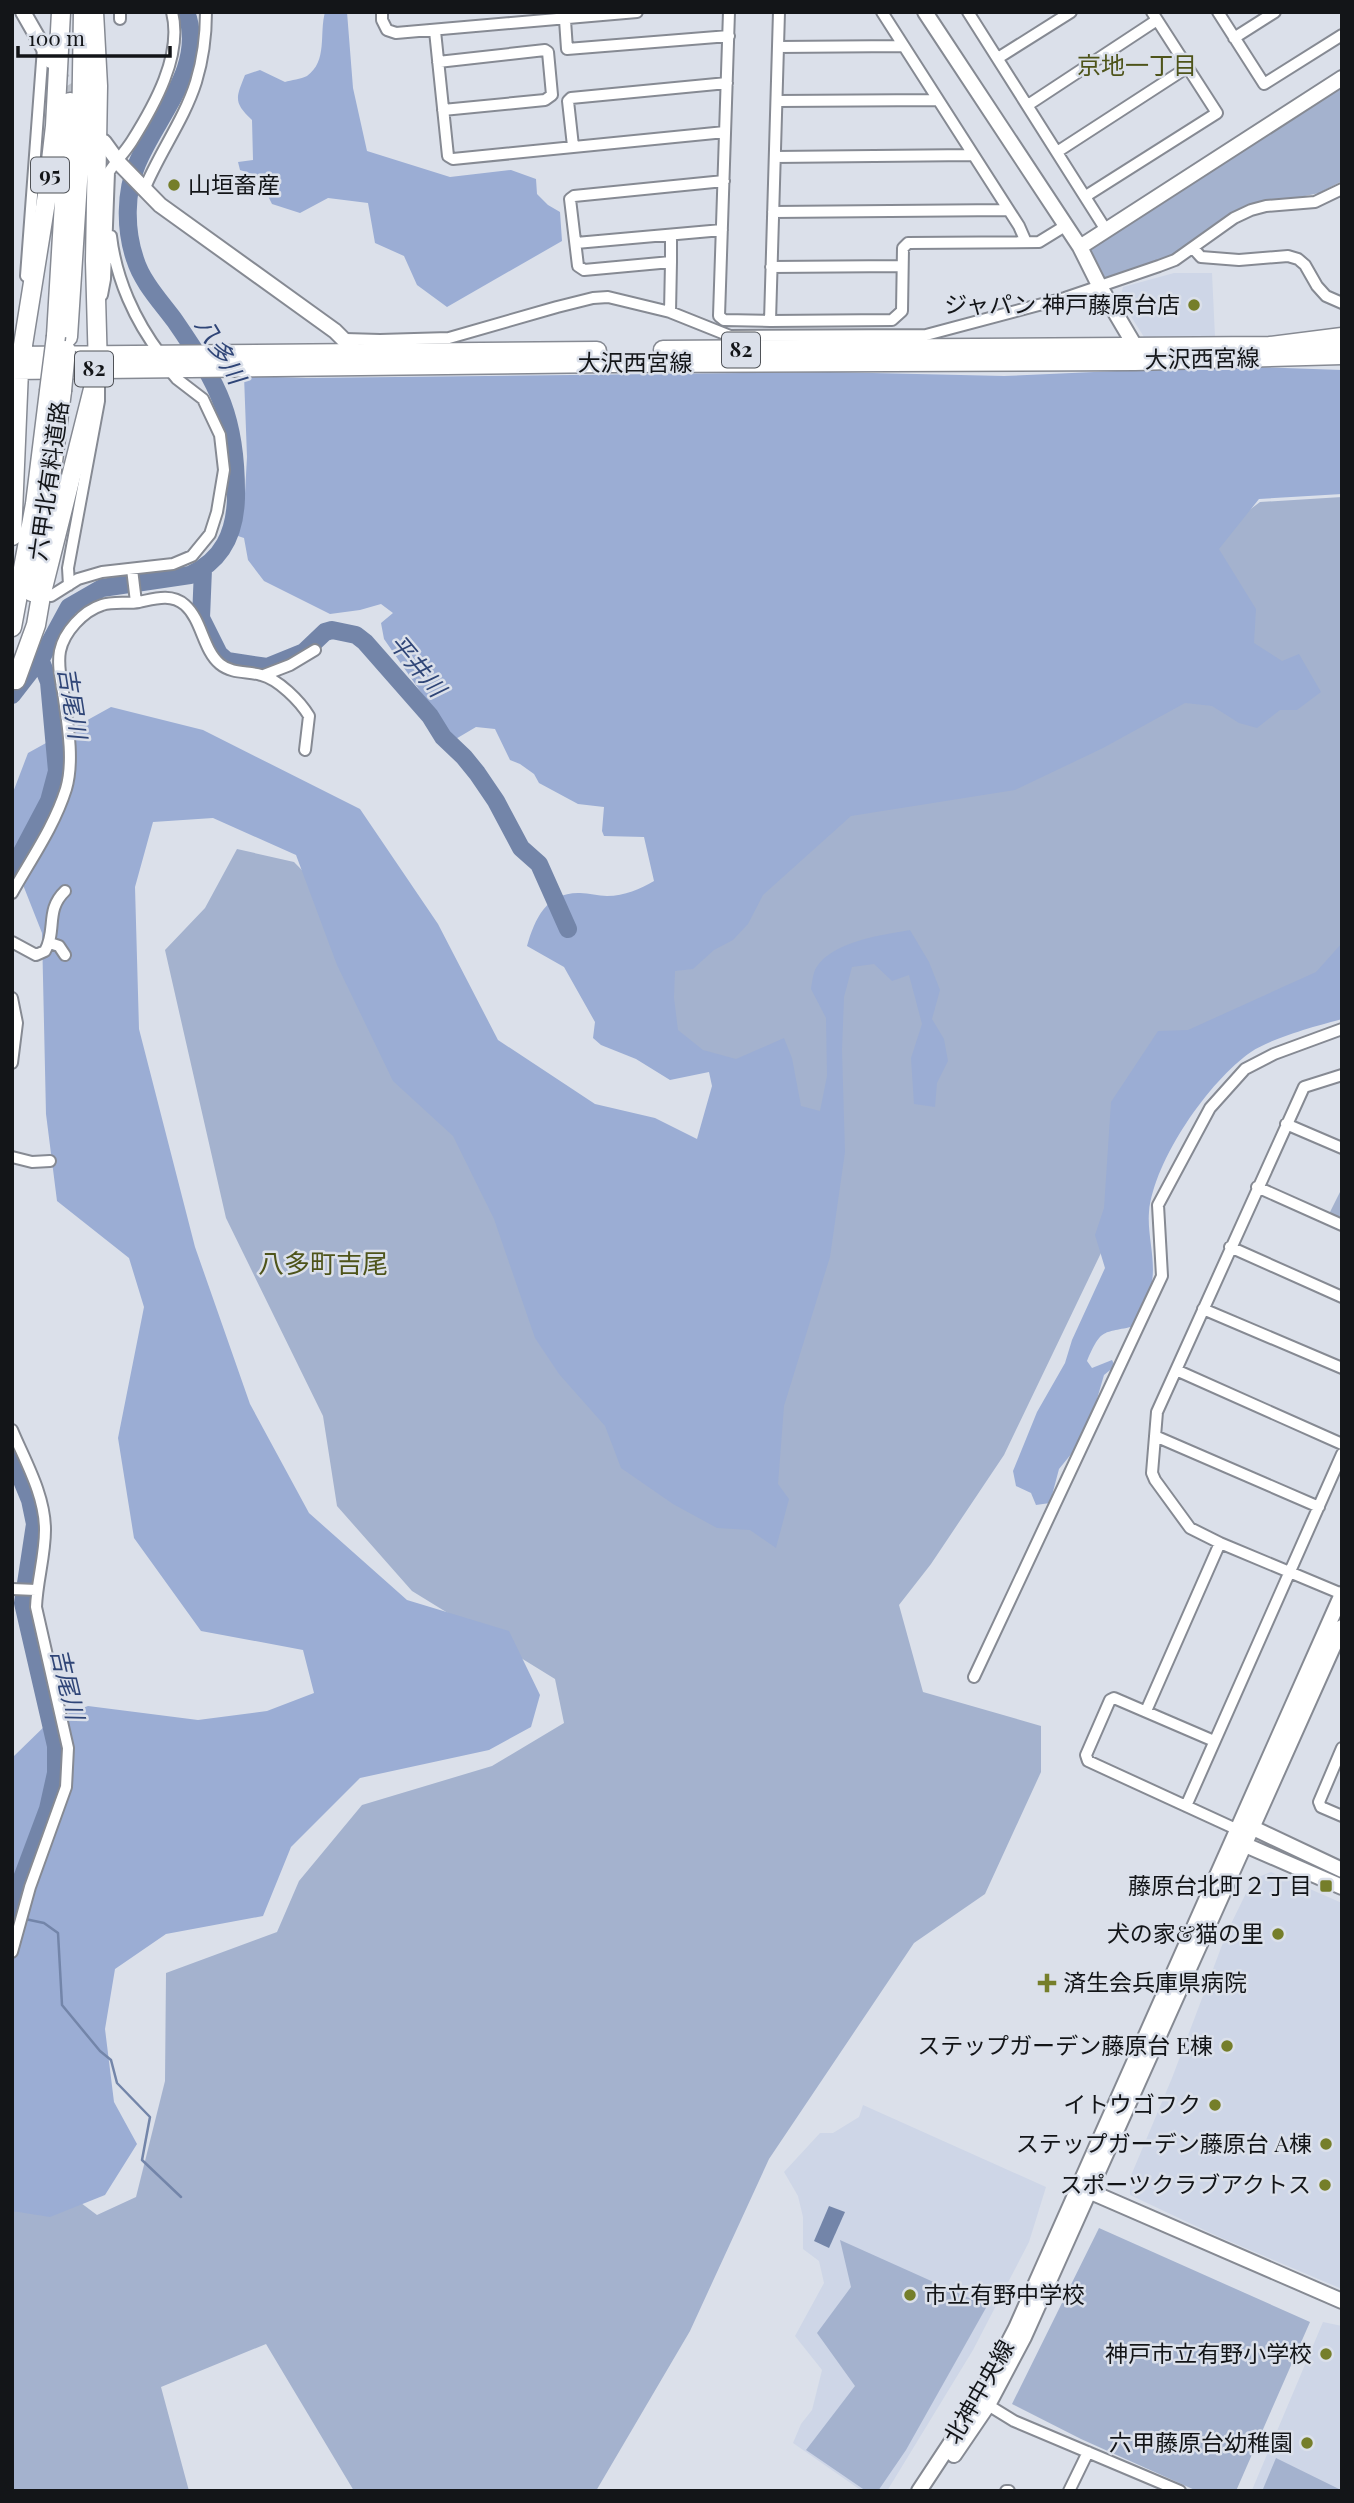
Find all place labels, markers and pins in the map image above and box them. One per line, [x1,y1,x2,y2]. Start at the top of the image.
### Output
place label: 山垣畜産 [188,168,280,199]
marker: 山垣畜産 [166,177,182,193]
place label: ジャパン 神戸藤原台店 [944,288,1180,319]
marker: ジャパン 神戸藤原台店 [1186,297,1202,313]
place label: 藤原台北町２丁目 [1128,1869,1312,1900]
marker: 藤原台北町２丁目 [1318,1878,1334,1894]
place label: 犬の家&猫の里 [1107,1917,1264,1948]
marker: 犬の家&猫の里 [1270,1926,1286,1942]
place label: 済生会兵庫県病院 [1063,1966,1247,1997]
marker: 済生会兵庫県病院 [1037,1973,1057,1993]
place label: ステップガーデン藤原台 E棟 [917,2029,1213,2060]
marker: ステップガーデン藤原台 E棟 [1219,2038,1235,2054]
place label: イトウゴフク [1063,2088,1201,2119]
marker: イトウゴフク [1207,2097,1223,2113]
place label: ステップガーデン藤原台 A棟 [1016,2127,1312,2158]
marker: ステップガーデン藤原台 A棟 [1318,2136,1334,2152]
place label: スポーツクラブアクトス [1060,2168,1311,2199]
marker: スポーツクラブアクトス [1317,2177,1333,2193]
place label: 市立有野中学校 [924,2278,1085,2309]
marker: 市立有野中学校 [902,2287,918,2303]
place label: 神戸市立有野小学校 [1105,2337,1312,2368]
marker: 神戸市立有野小学校 [1318,2346,1334,2362]
place label: 六甲藤原台幼稚園 [1109,2426,1293,2457]
marker: 六甲藤原台幼稚園 [1299,2435,1315,2451]

